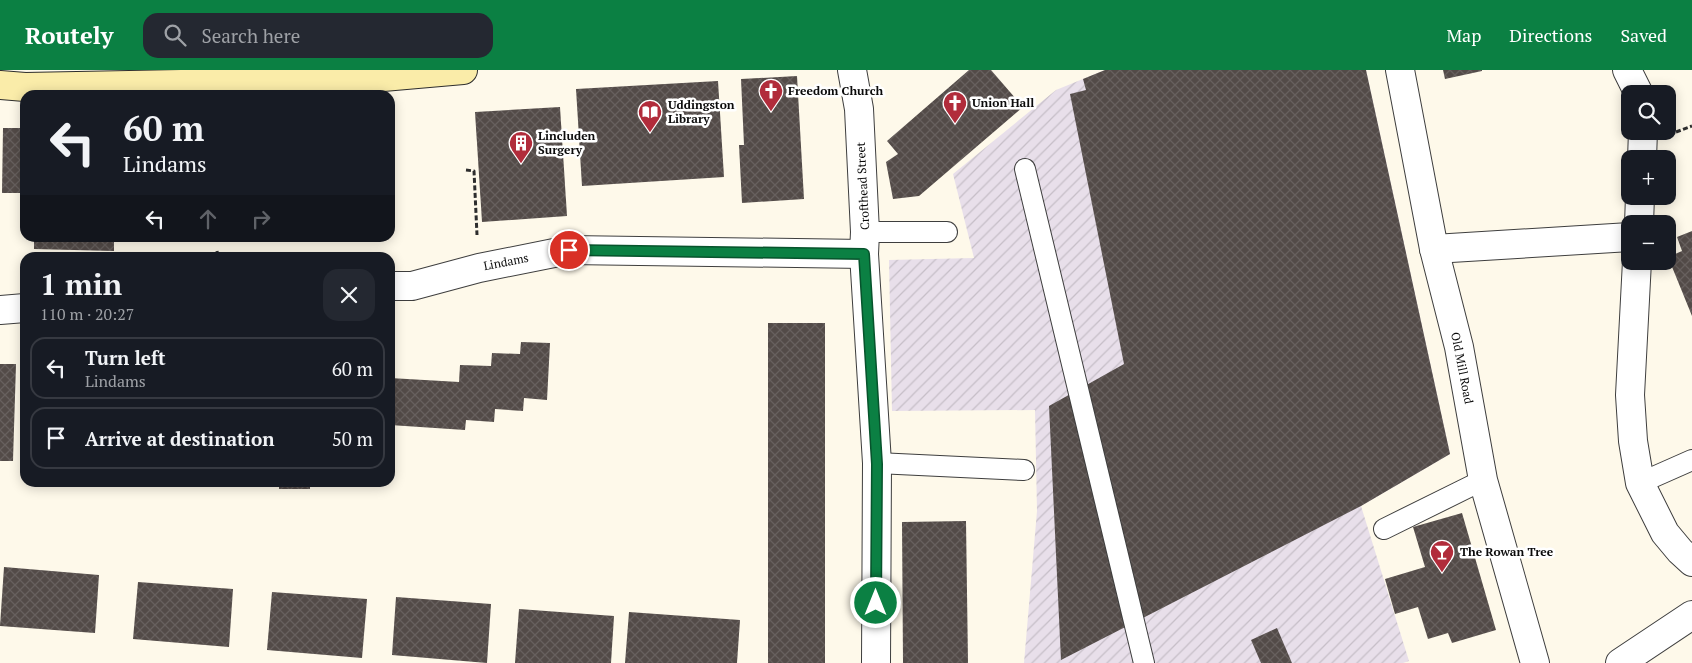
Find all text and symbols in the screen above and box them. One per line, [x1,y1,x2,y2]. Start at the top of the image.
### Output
search box [143,13,493,58]
text: Routely [25,19,113,51]
icon: search [161,21,189,49]
text: Search here [201,23,300,48]
text: Map [1446,23,1481,47]
text: Directions [1509,23,1592,47]
text: Saved [1620,23,1667,47]
church icon: Freedom Church [758,78,784,112]
place label: Freedom Church [788,83,884,98]
map controls [1621,85,1676,270]
button: search [1621,85,1676,140]
church icon: Union Hall [942,90,968,124]
place label: Union Hall [972,95,1034,110]
place label: Uddingston Library [668,97,735,126]
library icon: Uddingston Library [637,99,663,133]
text: 60 m [123,105,204,151]
icon: left [40,110,105,175]
place label: Lincluden Surgery [538,128,596,157]
building icon: Lincluden Surgery [508,130,534,164]
street label: Crofthead Street [853,141,872,230]
text: Lindams [123,149,207,178]
button: + [1621,150,1676,205]
icon: left [141,205,169,233]
icon: ahead [194,205,222,233]
icon: right [247,205,275,233]
button: − [1621,215,1676,270]
pin [548,229,590,271]
icon: arrive [555,236,583,264]
street label: Lindams [482,250,530,273]
text: 1 min [40,264,122,304]
button: close [323,269,375,321]
text: 110 m · 20:27 [40,303,134,325]
street label: Old Mill Road [1448,331,1477,405]
text: Turn left [85,345,166,370]
icon: left [42,354,70,382]
text: 60 m [332,356,373,381]
text: Lindams [85,370,146,392]
icon: arrive [42,424,70,452]
text: Arrive at destination [85,426,274,451]
text: 50 m [332,426,373,451]
bar icon: The Rowan Tree [1429,539,1455,573]
place label: The Rowan Tree [1460,544,1554,559]
position arrow [849,576,901,628]

